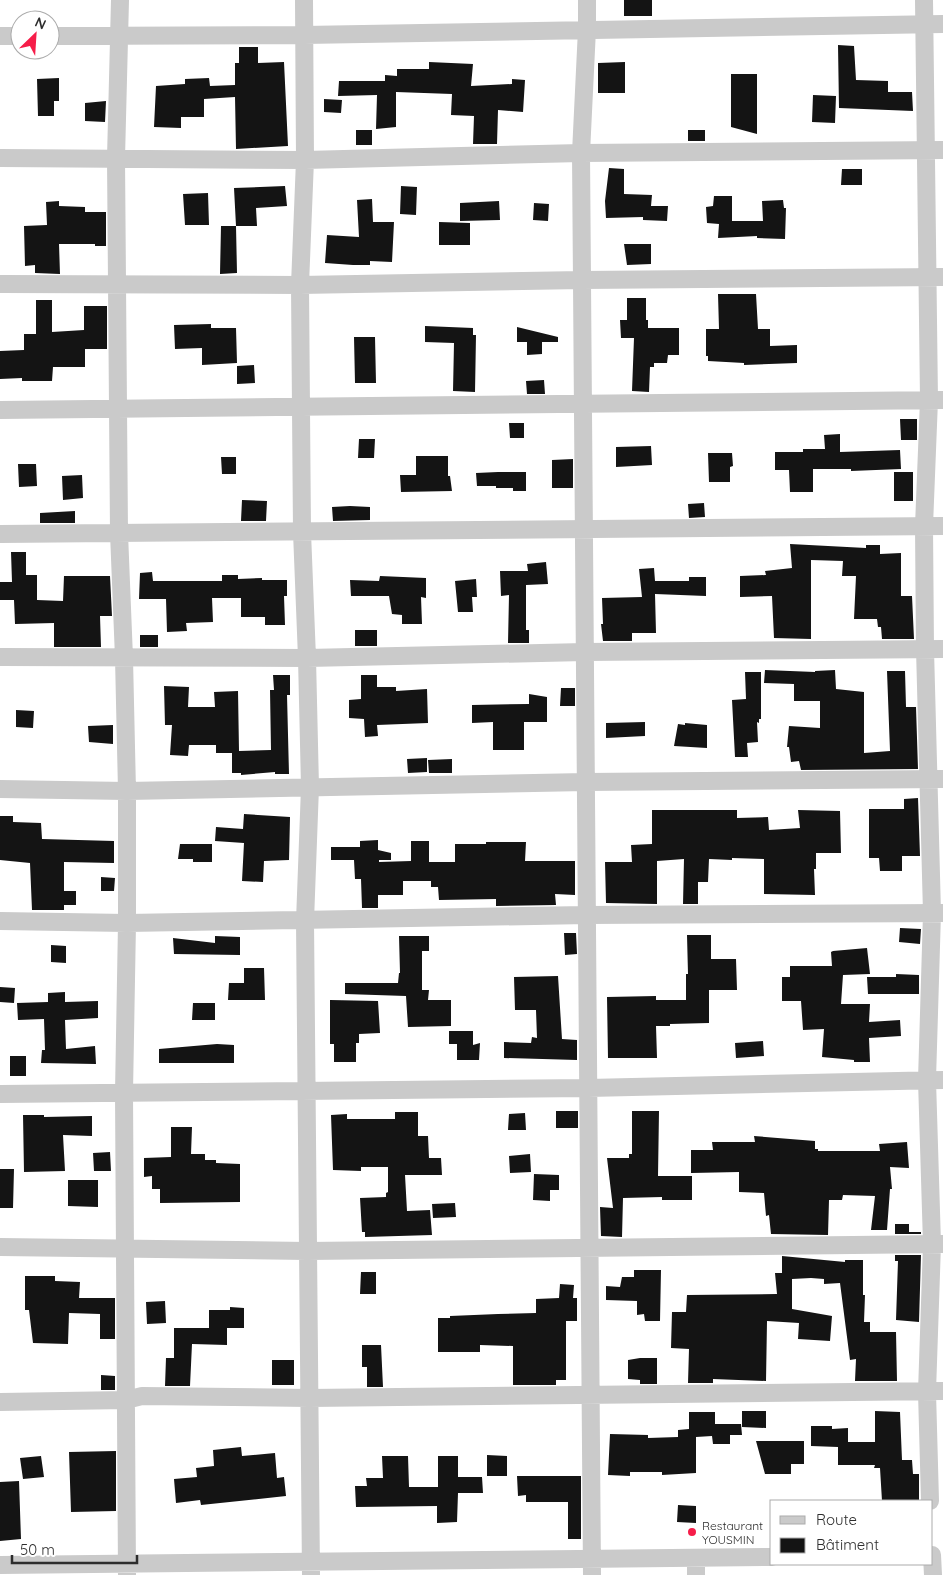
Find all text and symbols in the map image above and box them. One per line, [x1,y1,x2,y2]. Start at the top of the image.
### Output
north arrow [10,10,60,60]
text: N [32,13,49,34]
legend [770,1500,933,1565]
text: Route [816,1510,857,1529]
place label: Restaurant YOUSMIN [702,1518,763,1547]
marker: Restaurant YOUSMIN [686,1526,698,1538]
scale bar [12,1532,138,1564]
text: Bâtiment [816,1535,879,1554]
text: 50 m [20,1540,55,1559]

